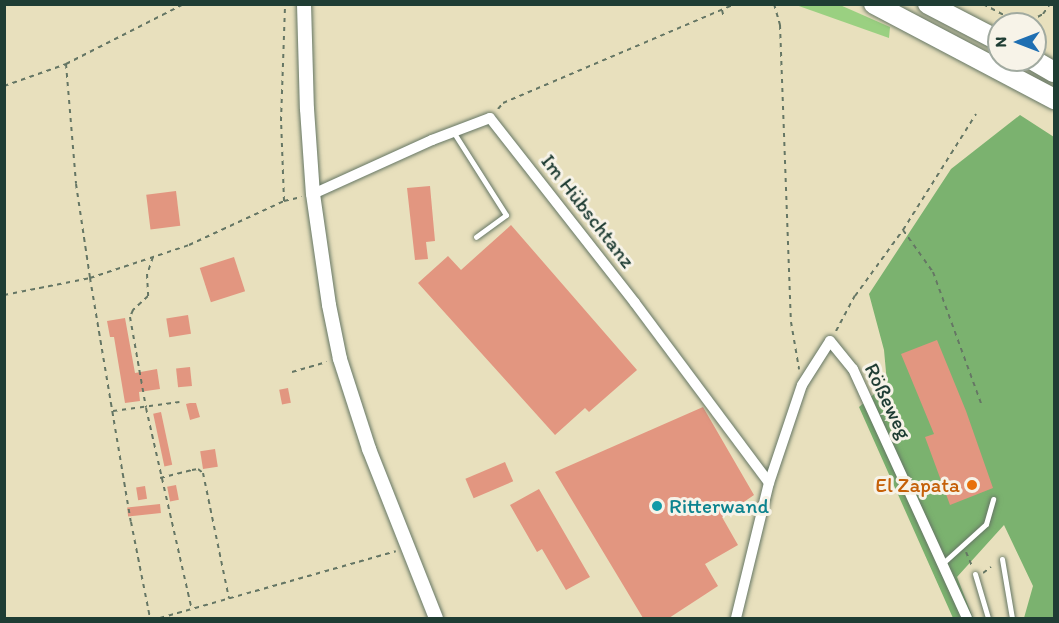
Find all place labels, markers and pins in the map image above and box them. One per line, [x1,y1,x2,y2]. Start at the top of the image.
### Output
place label: El Zapata [875,472,960,498]
marker: El Zapata [965,478,979,492]
place label: Ritterwand [669,493,769,519]
marker: Ritterwand [650,499,664,513]

